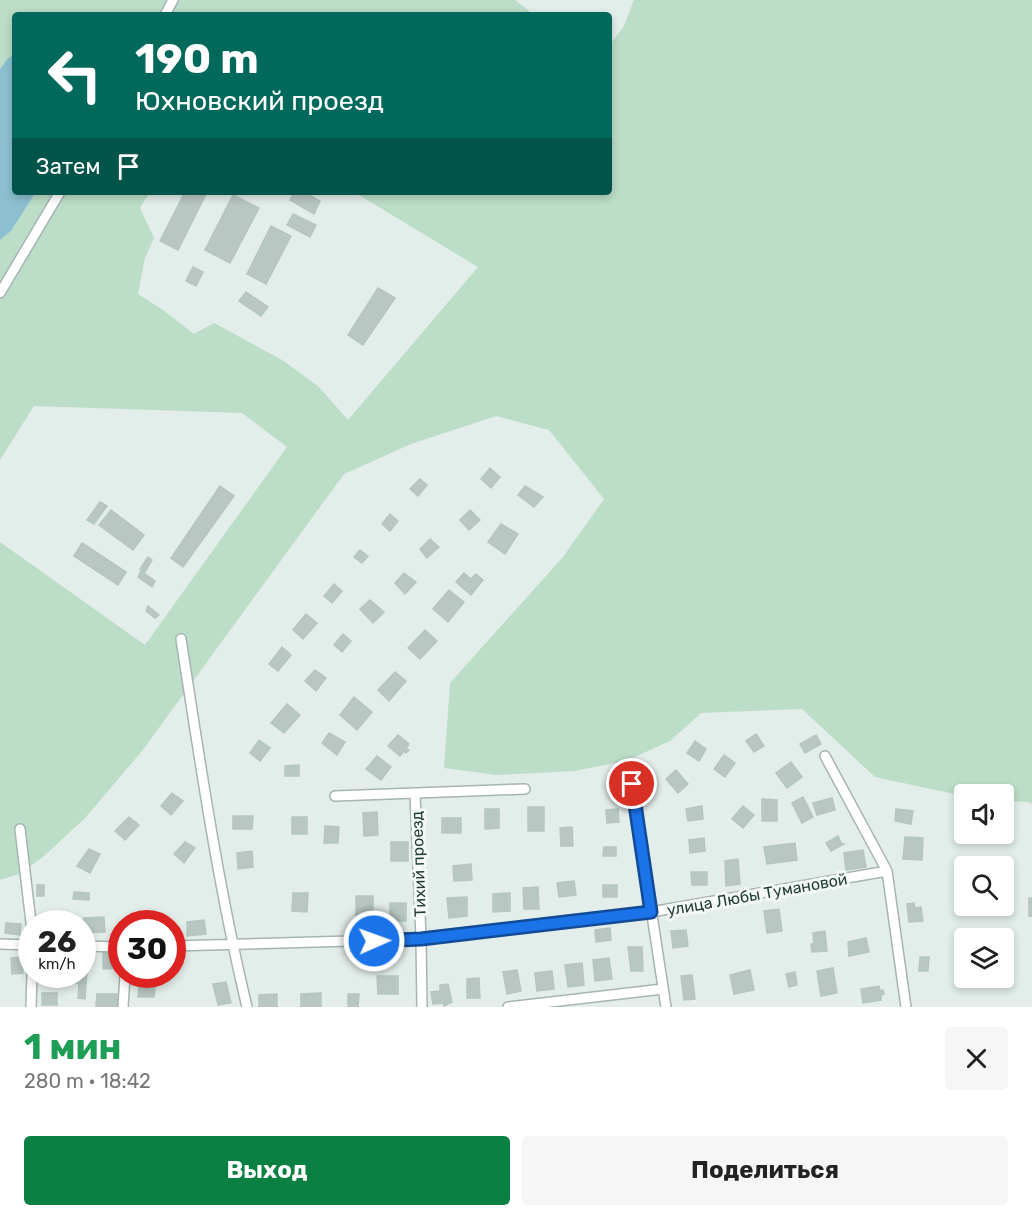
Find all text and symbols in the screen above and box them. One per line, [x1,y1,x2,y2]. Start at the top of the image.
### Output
text: 190 m [135,34,259,84]
icon: left [36,36,114,114]
text: Юхновский проезд [135,85,384,117]
icon: arrive [112,150,145,183]
text: Затем [36,153,100,180]
pin [606,758,657,809]
icon: arrive [615,767,648,800]
map controls [954,784,1014,988]
button: sound [954,784,1014,844]
street label: Тихий проезд [407,810,430,917]
button: search [954,856,1014,916]
street label: улица Любы Тумановой [665,869,849,920]
position arrow [342,909,406,973]
speed limit sign: 30 [108,910,186,988]
text: 26 [37,924,77,960]
button: layers [954,928,1014,988]
text: km/h [38,955,76,973]
text: 1 мин [24,1025,122,1068]
button: close [945,1027,1008,1090]
text: 280 m · 18:42 [24,1069,151,1093]
button: Выход [24,1136,510,1205]
button: Поделиться [522,1136,1008,1205]

